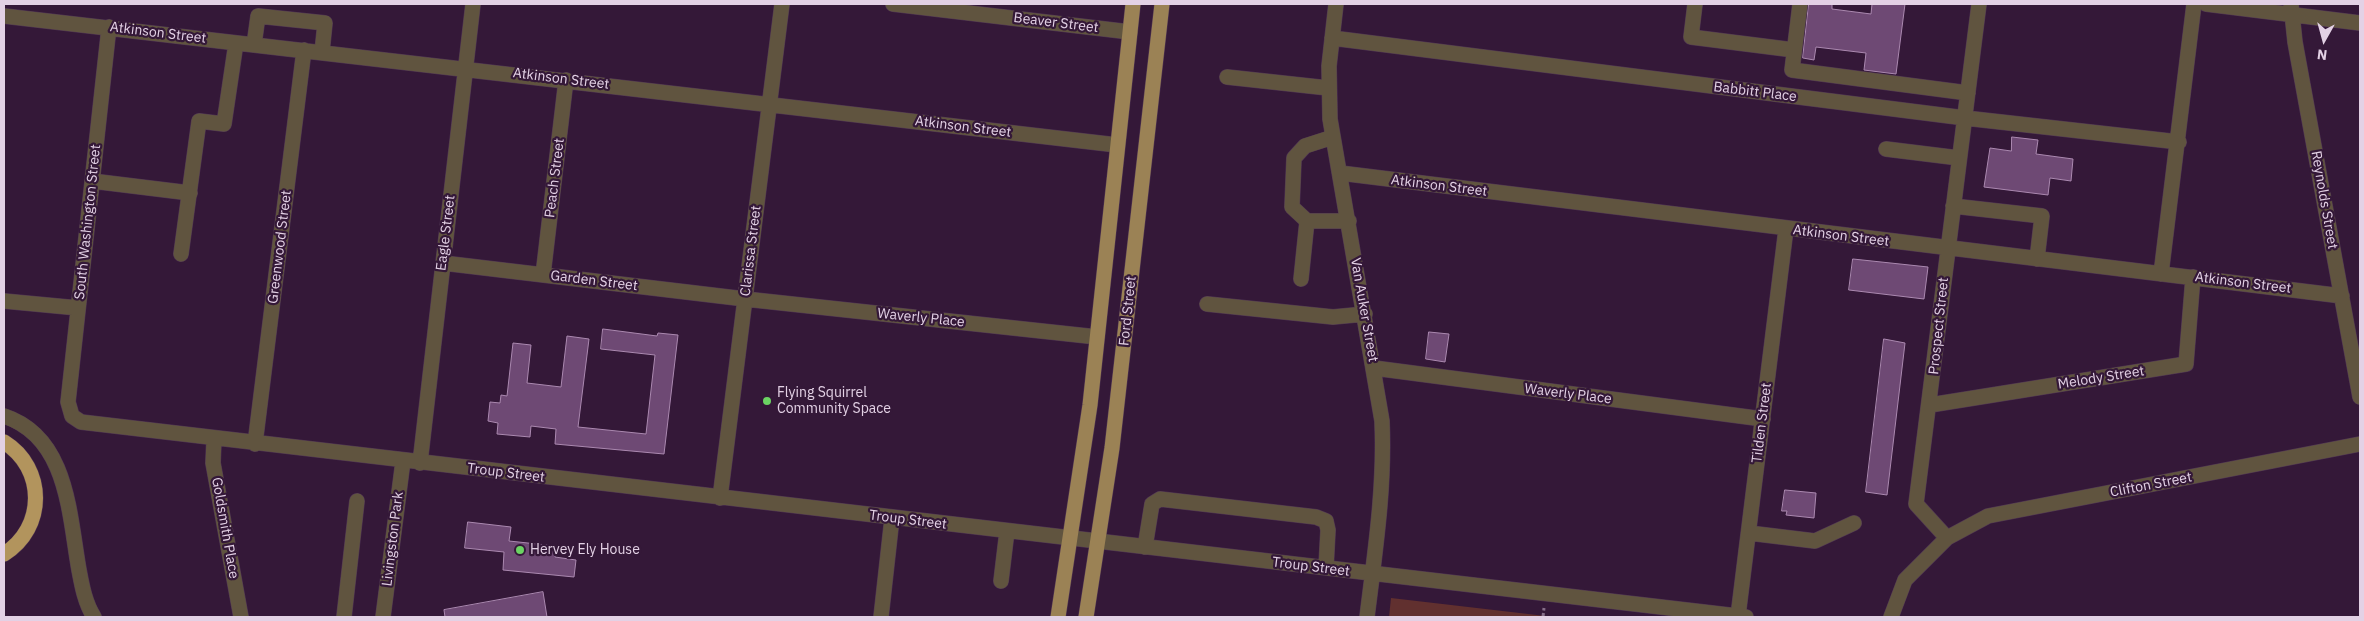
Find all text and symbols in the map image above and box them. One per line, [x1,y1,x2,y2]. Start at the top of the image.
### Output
street label: Beaver Street [1013,9,1099,37]
north arrow [2299,15,2349,65]
street label: Atkinson Street [109,19,207,47]
text: N [2316,45,2328,64]
street label: Atkinson Street [512,65,610,93]
street label: Babbitt Place [1712,79,1798,105]
street label: Atkinson Street [914,113,1012,141]
street label: Peach Street [542,137,568,219]
street label: South Washington Street [71,144,105,300]
street label: Reynolds Street [2307,149,2341,251]
street label: Atkinson Street [1390,172,1488,200]
street label: Greenwood Street [265,189,295,305]
street label: Eagle Street [433,194,459,272]
street label: Clarissa Street [737,205,765,297]
street label: Atkinson Street [1792,222,1890,250]
street label: Van Auker Street [1347,257,1381,363]
street label: Garden Street [549,267,639,295]
street label: Atkinson Street [2194,269,2292,297]
street label: Ford Street [1116,275,1140,347]
street label: Prospect Street [1926,277,1952,375]
street label: Waverly Place [877,305,965,331]
street label: Melody Street [2056,363,2146,393]
street label: Waverly Place [1523,380,1613,408]
street label: Tilden Street [1749,382,1775,464]
place label: Flying Squirrel Community Space [777,385,891,418]
marker: Flying Squirrel Community Space [761,395,773,407]
street label: Troup Street [466,460,546,486]
street label: Clifton Street [2109,469,2193,501]
street label: Goldsmith Place [208,476,242,580]
street label: Livingston Park [379,491,407,587]
street label: Troup Street [868,507,948,533]
place label: Hervey Ely House [530,542,640,558]
marker: Hervey Ely House [514,544,526,556]
street label: Troup Street [1271,554,1351,580]

